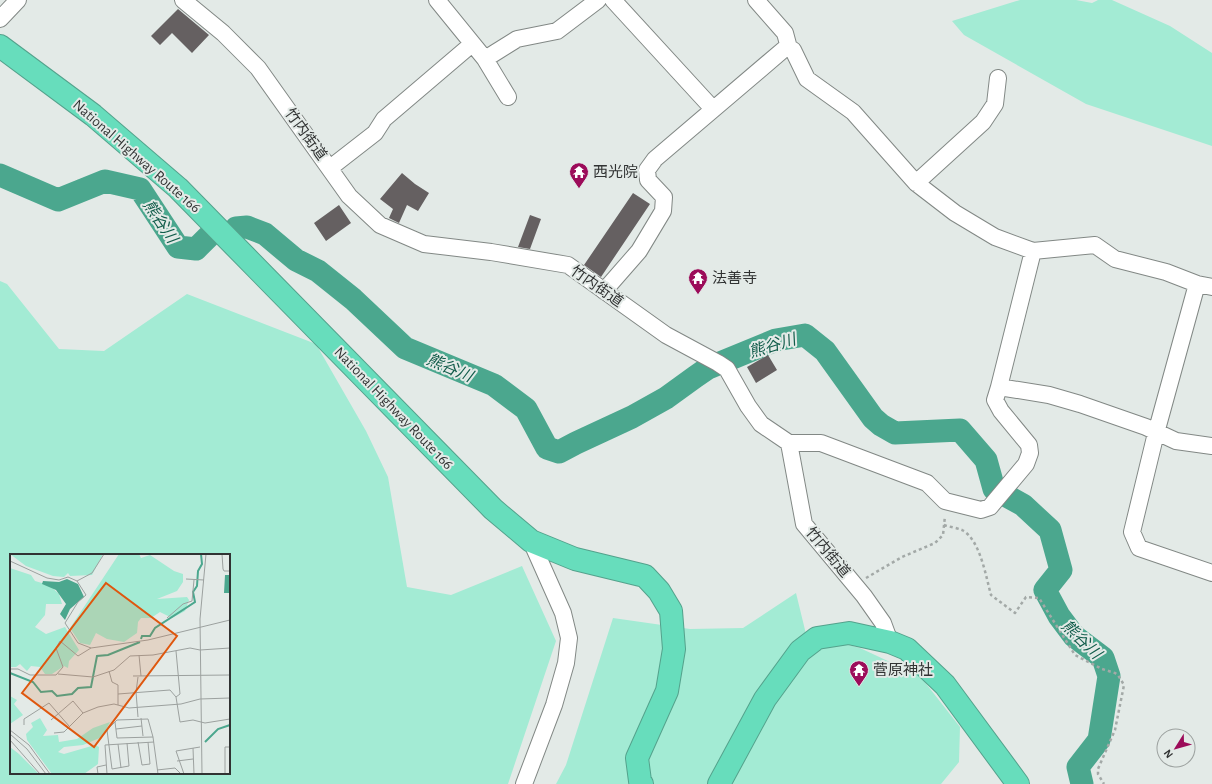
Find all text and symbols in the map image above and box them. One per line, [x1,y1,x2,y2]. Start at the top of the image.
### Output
street label: National Highway Route 166 [70,97,203,216]
street label: 竹内街道 [282,105,330,163]
temple icon: 西光院 [568,161,590,189]
place label: 西光院 [593,164,638,180]
water label: 熊谷川 [140,197,182,248]
street label: 竹内街道 [568,262,626,310]
temple icon: 法善寺 [687,267,709,295]
place label: 法善寺 [712,270,757,286]
water label: 熊谷川 [747,330,799,361]
street label: National Highway Route 166 [331,344,456,472]
water label: 熊谷川 [424,350,477,385]
street label: 竹内街道 [803,524,853,580]
inset map [10,554,230,774]
water label: 熊谷川 [1058,617,1106,664]
temple icon: 菅原神社 [848,659,870,687]
place label: 菅原神社 [873,662,933,678]
north arrow [1156,728,1196,768]
text: N [1162,747,1175,760]

